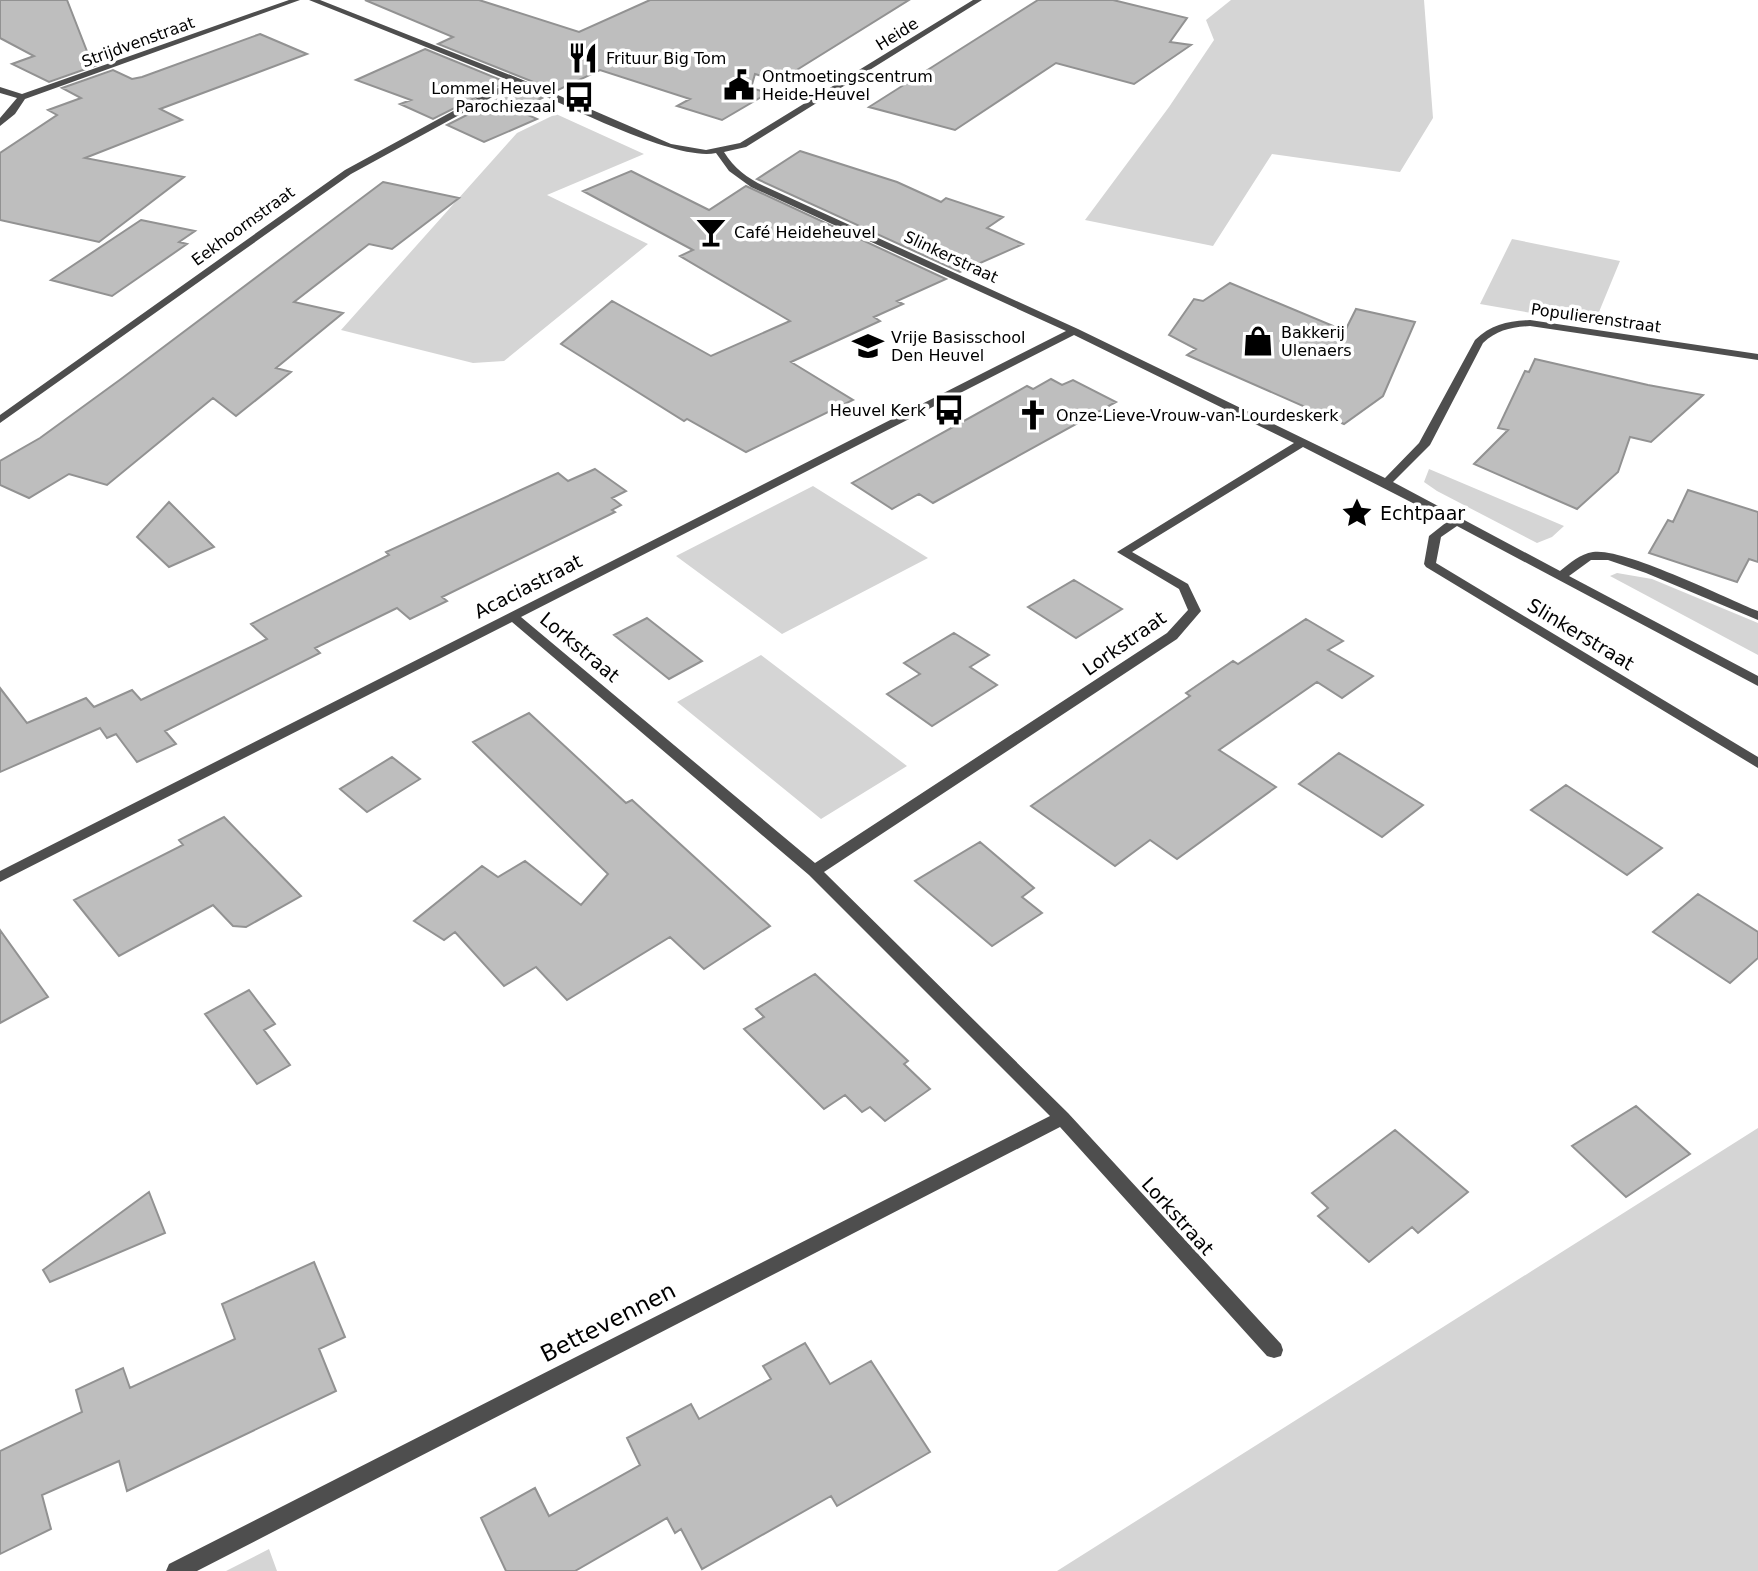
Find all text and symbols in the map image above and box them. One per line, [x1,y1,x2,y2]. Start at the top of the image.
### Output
street label: Strijdvenstraat [79,13,197,71]
street label: Heide [872,14,922,54]
restaurant icon: Frituur Big Tom [566,41,600,75]
place label: Frituur Big Tom [606,49,726,68]
place label: Ontmoetingscentrum Heide-Heuvel [762,67,933,104]
public building icon: Ontmoetingscentrum Heide-Heuvel [722,68,756,102]
place label: Lommel Heuvel Parochiezaal [431,79,556,116]
bus stop icon: Lommel Heuvel Parochiezaal [562,80,596,114]
street label: Eekhoornstraat [188,182,298,270]
bar icon: Café Heideheuvel [694,215,728,249]
place label: Café Heideheuvel [734,223,876,242]
street label: Slinkerstraat [901,227,1001,287]
street label: Populierenstraat [1530,299,1662,337]
place label: Bakkerij Ulenaers [1281,323,1352,360]
shop icon: Bakkerij Ulenaers [1241,324,1275,358]
place label: Vrije Basisschool Den Heuvel [891,328,1026,365]
school or university icon: Vrije Basisschool Den Heuvel [851,329,885,363]
bus stop icon: Heuvel Kerk [932,393,966,427]
church icon: Onze-Lieve-Vrouw-van-Lourdeskerk [1016,398,1050,432]
place label: Heuvel Kerk [830,401,927,420]
place label: Onze-Lieve-Vrouw-van-Lourdeskerk [1056,406,1339,425]
place icon: Echtpaar [1340,496,1374,530]
place label: Echtpaar [1380,502,1465,524]
street label: Acaciastraat [470,549,586,623]
street label: Slinkerstraat [1524,594,1638,674]
street label: Lorkstraat [1078,606,1170,680]
street label: Lorkstraat [536,608,624,686]
street label: Lorkstraat [1138,1173,1218,1259]
street label: Bettevennen [536,1277,680,1367]

